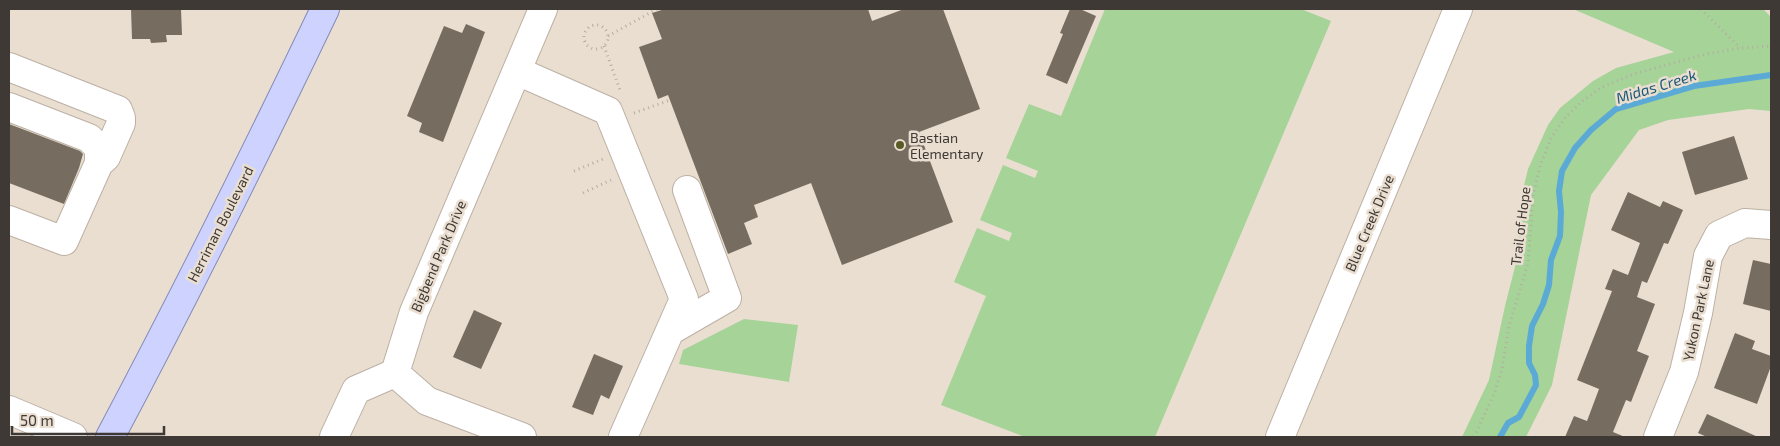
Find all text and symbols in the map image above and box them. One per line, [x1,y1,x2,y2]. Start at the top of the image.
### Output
water label: Midas Creek [1614,65,1699,107]
place label: Bastian Elementary [910,129,984,162]
marker: Bastian Elementary [894,139,906,151]
street label: Herriman Boulevard [183,163,257,285]
street label: Blue Creek Drive [1341,172,1397,274]
street label: Trail of Hope [1507,185,1533,267]
street label: Bigbend Park Drive [407,198,469,314]
street label: Yukon Park Lane [1679,258,1717,362]
scale bar [12,404,165,436]
text: 50 m [20,411,54,429]

